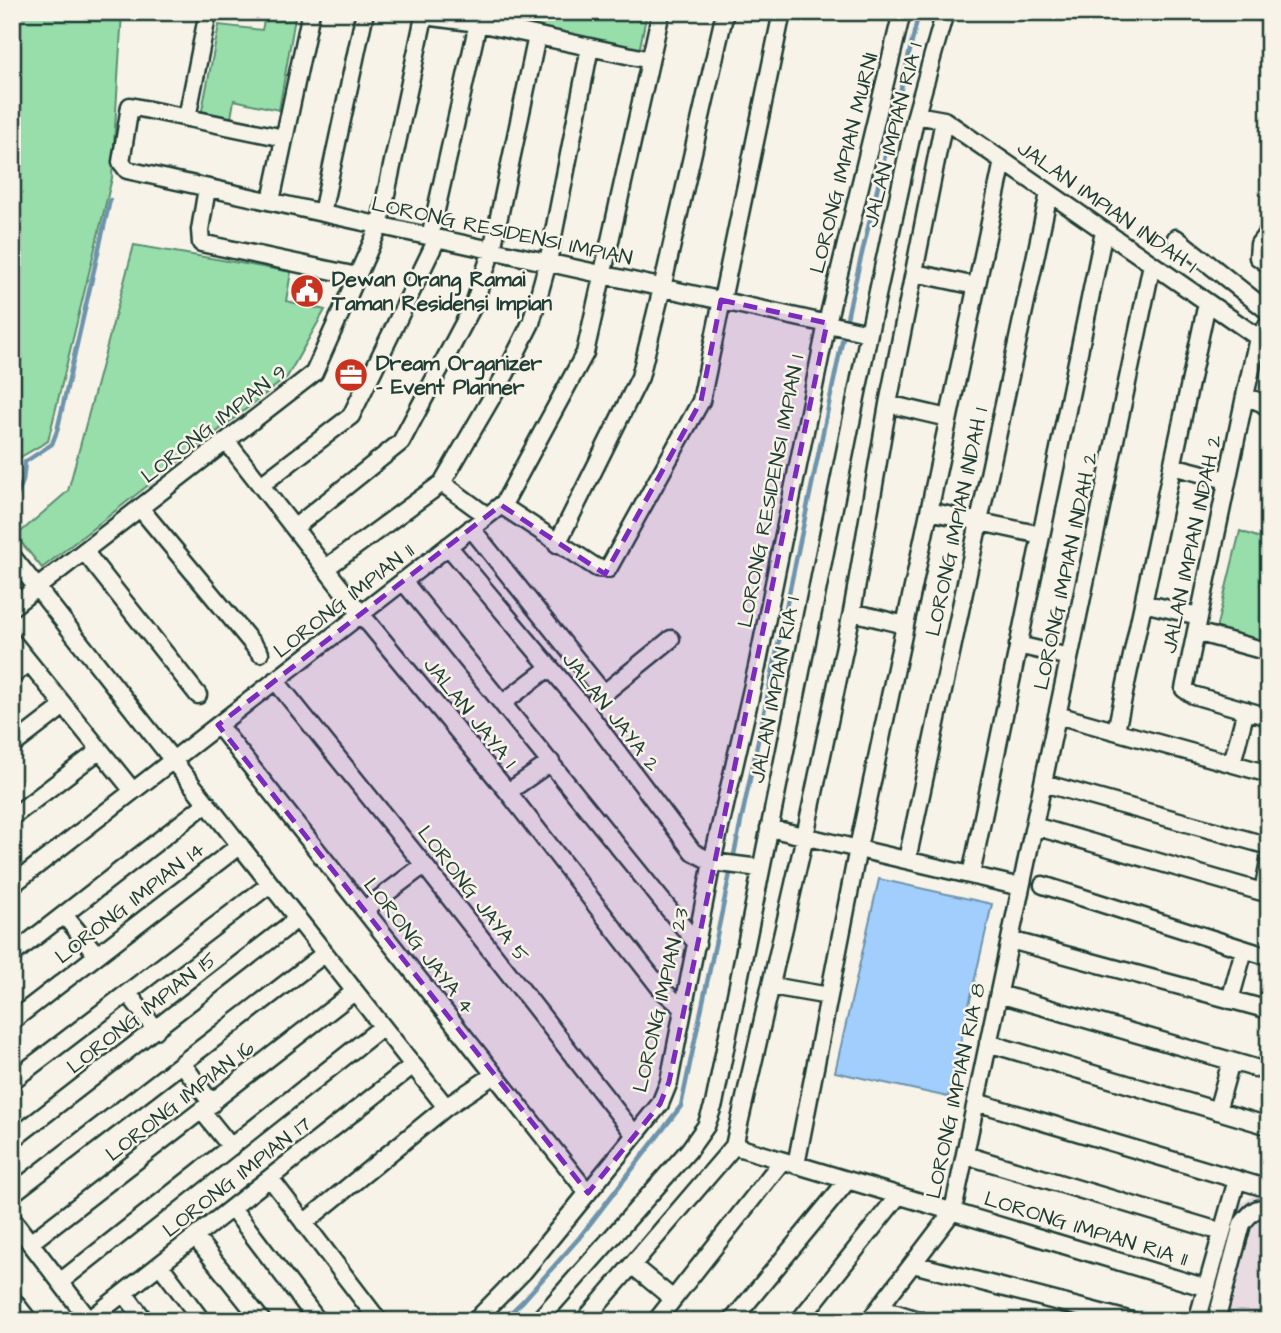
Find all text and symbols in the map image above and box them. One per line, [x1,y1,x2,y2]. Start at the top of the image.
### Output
street label: JALAN IMPIAN RIA 1 [856,40,930,230]
street label: LORONG IMPIAN MURNI [803,50,885,276]
street label: JALAN IMPIAN INDAH 1 [1011,134,1203,280]
street label: LORONG RESIDENSI IMPIAN [369,189,635,273]
place label: Dewan Orang Ramai Taman Residensi Impian [331,265,553,319]
public building icon: Dewan Orang Ramai Taman Residensi Impian [288,272,326,310]
place label: Dream Organizer - Event Planner [376,349,543,402]
street label: LORONG RESIDENSI IMPIAN 1 [730,352,812,630]
office icon: Dream Organizer - Event Planner [332,356,370,394]
street label: LORONG IMPIAN 9 [135,358,293,490]
street label: LORONG IMPIAN INDAH 1 [919,405,995,639]
street label: JALAN IMPIAN INDAH 2 [1155,432,1229,656]
street label: LORONG IMPIAN INDAH 2 [1027,449,1105,693]
street label: LORONG IMPIAN 11 [268,537,421,665]
street label: JALAN IMPIAN RIA 1 [743,594,807,786]
street label: JALAN JAYA 2 [555,646,667,778]
street label: JALAN JAYA 1 [416,652,524,775]
street label: LORONG JAYA 5 [410,820,536,969]
street label: LORONG IMPIAN 14 [49,835,211,971]
street label: LORONG JAYA 4 [357,872,481,1020]
street label: LORONG IMPIAN 23 [626,905,696,1095]
street label: LORONG IMPIAN 15 [61,945,223,1081]
street label: LORONG IMPIAN RIA 8 [919,980,993,1201]
street label: LORONG IMPIAN 16 [99,1034,261,1168]
street label: LORONG IMPIAN 17 [157,1110,318,1244]
street label: LORONG IMPIAN RIA 11 [981,1184,1192,1274]

